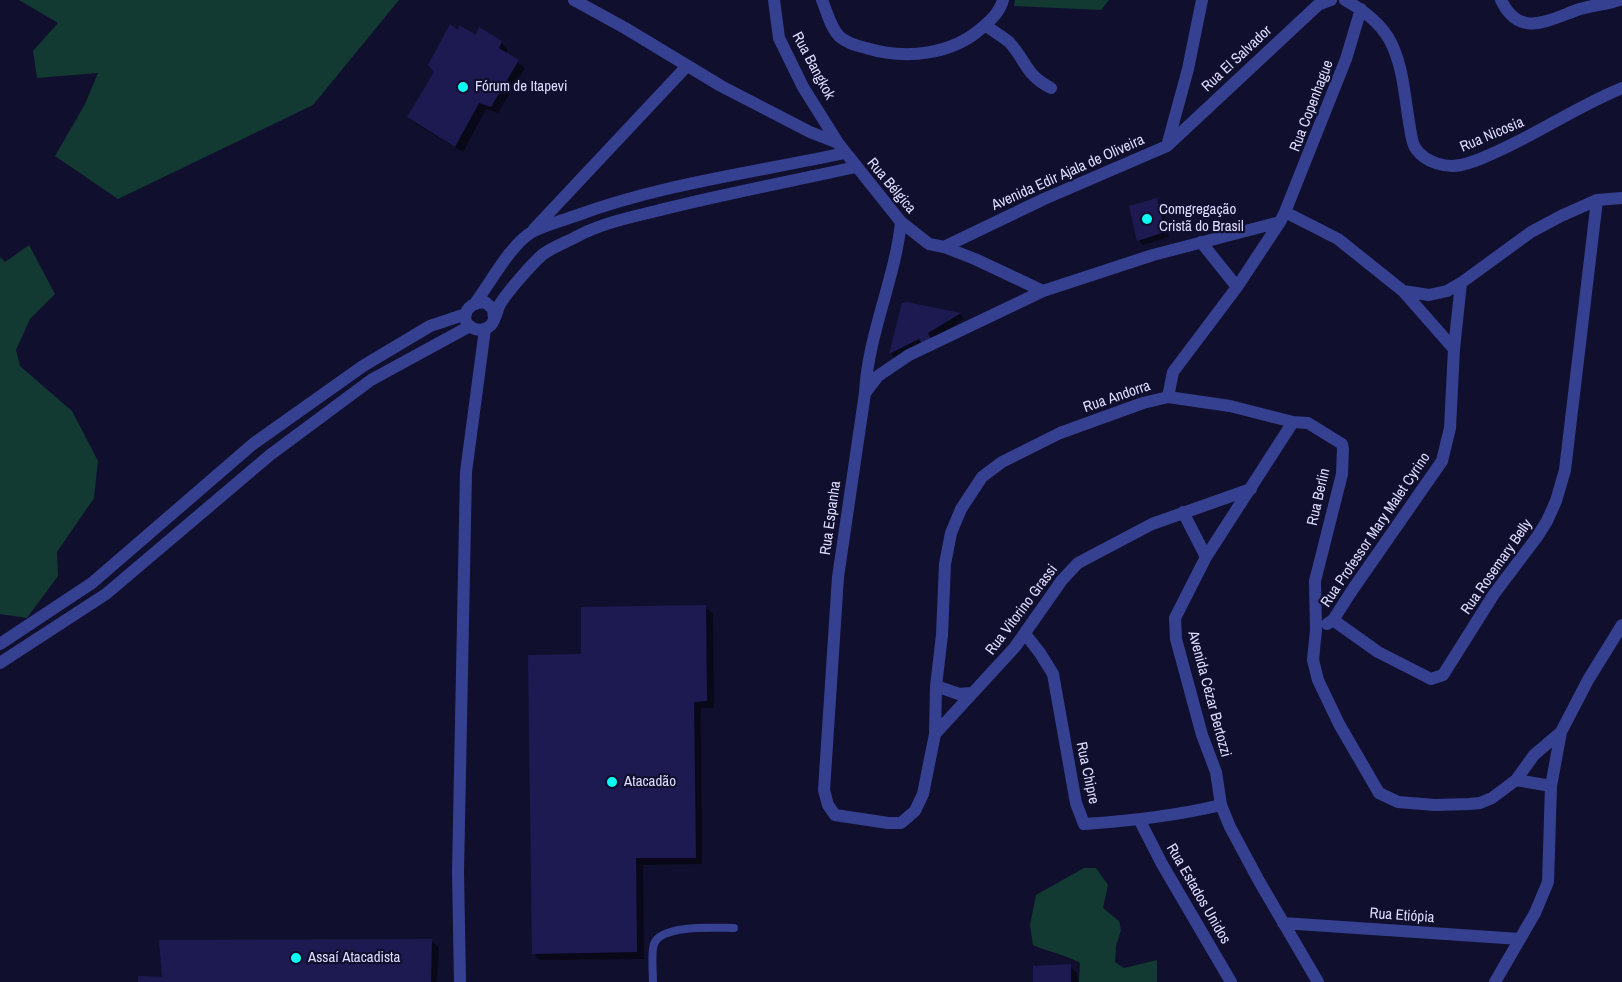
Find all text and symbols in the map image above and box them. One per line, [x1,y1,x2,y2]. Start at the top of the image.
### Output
street label: Rua El Salvador [1198,22,1276,96]
street label: Rua Bangkok [788,29,838,103]
street label: Rua Copenhague [1286,58,1338,154]
place label: Fórum de Itapevi [475,78,567,96]
marker: Fórum de Itapevi [456,80,470,94]
street label: Rua Nicosia [1457,113,1527,157]
street label: Avenida Edir Ajala de Oliveira [989,131,1147,215]
street label: Rua Bélgica [863,155,919,217]
place label: Comgregação Cristã do Brasil [1159,201,1244,236]
marker: Comgregação Cristã do Brasil [1140,212,1154,226]
street label: Rua Andorra [1081,377,1153,417]
street label: Rua Professor Mary Malet Cyrino [1318,449,1434,611]
street label: Rua Berlin [1304,467,1334,527]
street label: Rua Espanha [817,480,845,556]
street label: Rua Rosemary Belly [1457,516,1537,618]
street label: Rua Vitorino Grassi [982,561,1062,659]
street label: Avenida Cézar Bertozzi [1184,629,1234,759]
street label: Rua Chipre [1072,740,1102,806]
place label: Atacadão [624,773,676,791]
marker: Atacadão [605,775,619,789]
street label: Rua Estados Unidos [1162,841,1234,947]
street label: Rua Etiópia [1369,905,1435,927]
place label: Assaí Atacadista [308,949,400,967]
marker: Assaí Atacadista [289,951,303,965]

